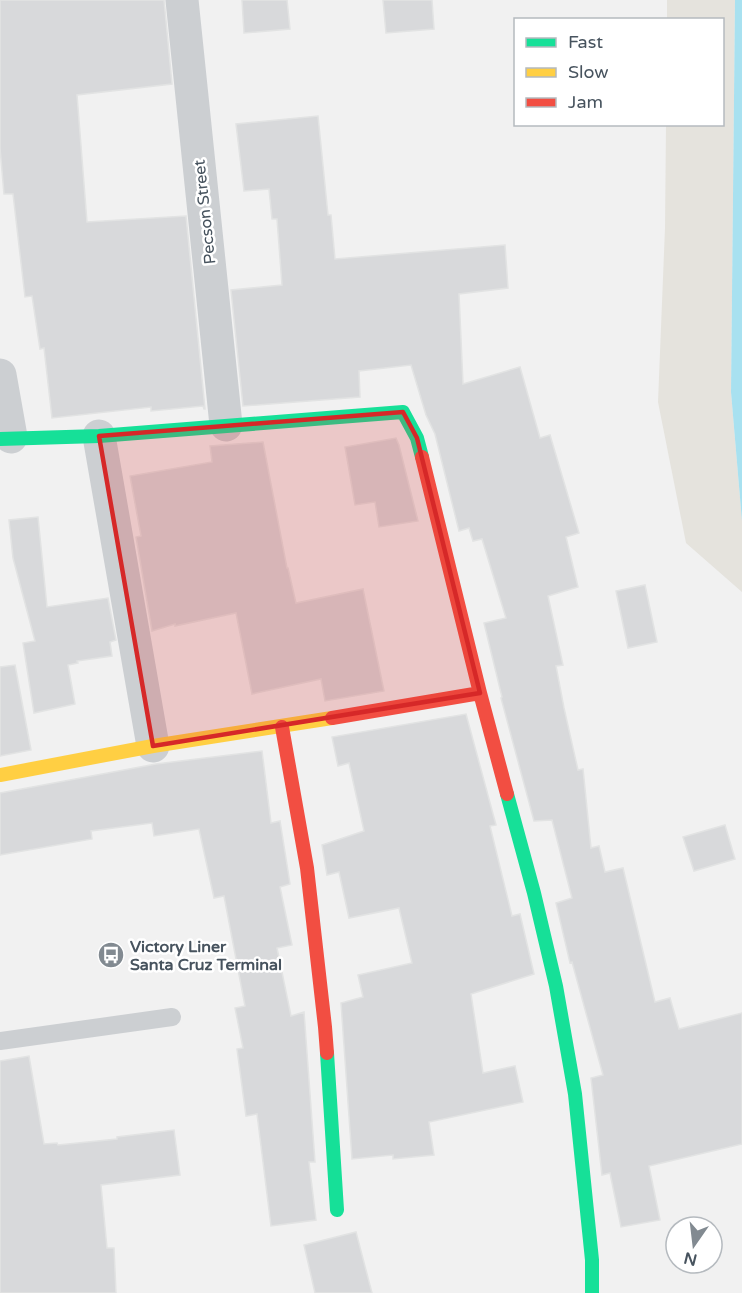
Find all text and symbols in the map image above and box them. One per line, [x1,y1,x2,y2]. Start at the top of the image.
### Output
legend [514,18,724,126]
text: Fast [568,31,603,53]
text: Slow [568,61,609,83]
text: Jam [568,91,603,113]
street label: Pecson Street [190,159,220,265]
place label: Victory Liner Santa Cruz Terminal [130,937,282,975]
bus stop icon: Victory Liner Santa Cruz Terminal [96,940,126,970]
north arrow [664,1215,724,1275]
text: N [682,1247,699,1270]

